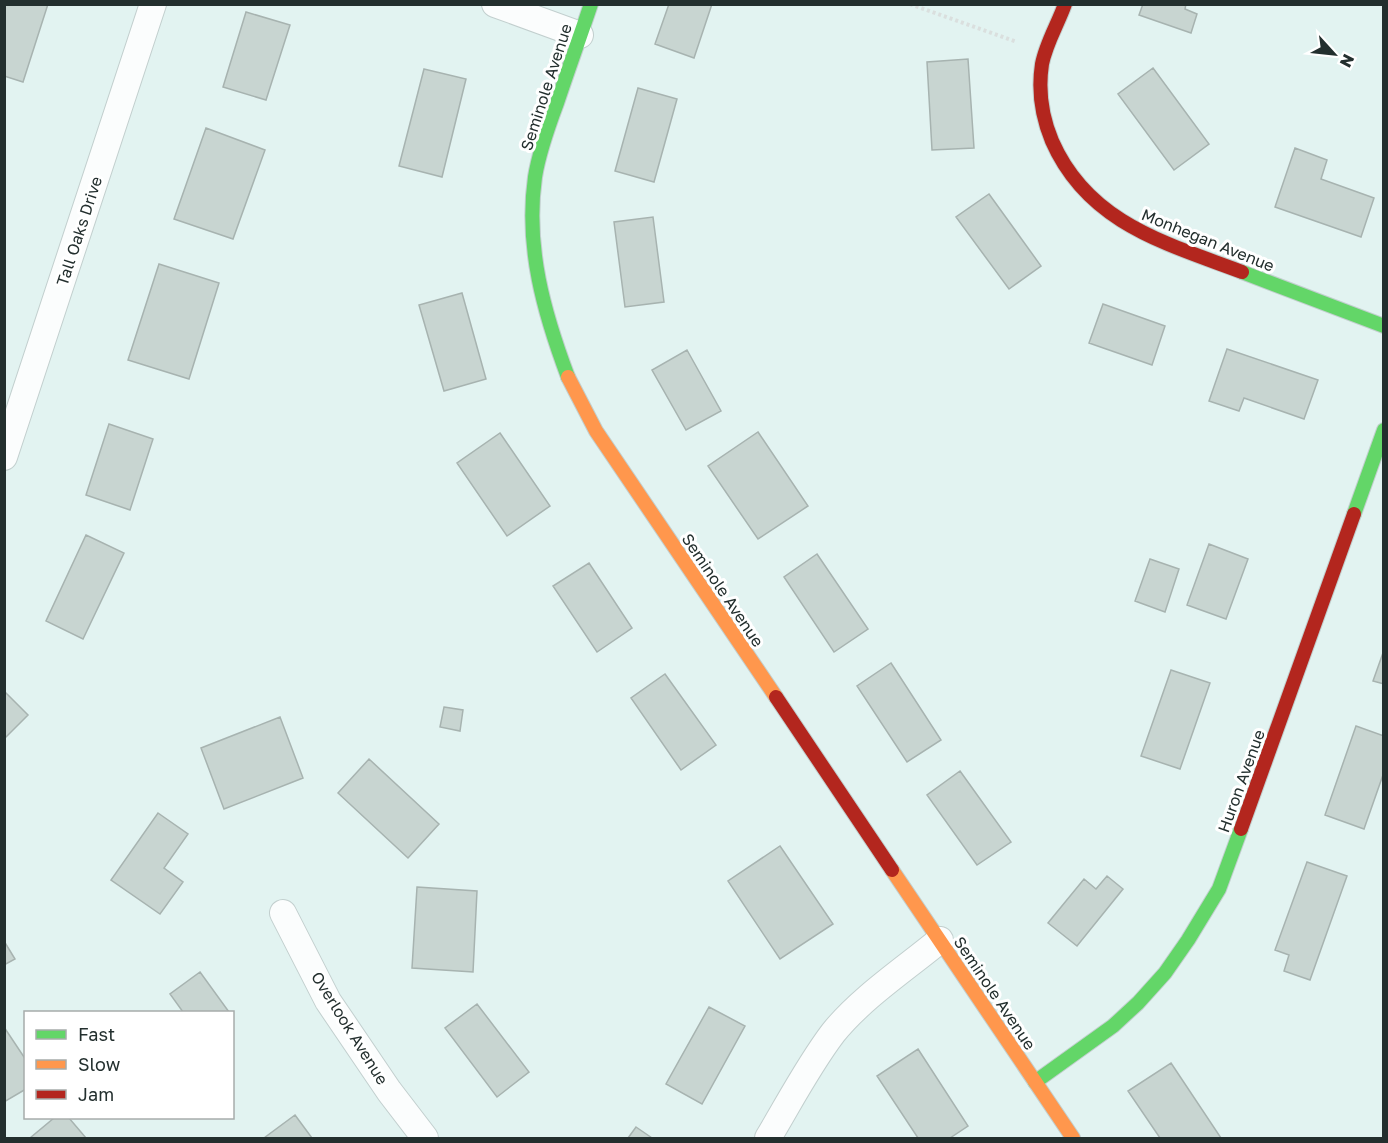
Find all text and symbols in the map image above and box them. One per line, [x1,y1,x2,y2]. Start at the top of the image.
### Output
street label: Seminole Avenue [516,21,576,153]
north arrow [1304,24,1364,84]
text: N [1336,51,1359,71]
street label: Tall Oaks Drive [52,174,106,288]
street label: Monhegan Avenue [1139,204,1277,276]
street label: Seminole Avenue [678,530,768,650]
street label: Huron Avenue [1213,727,1269,835]
street label: Seminole Avenue [950,933,1040,1053]
street label: Overlook Avenue [307,968,393,1088]
legend [24,1011,234,1119]
text: Fast [78,1023,115,1045]
text: Slow [78,1053,121,1075]
text: Jam [78,1083,114,1105]

